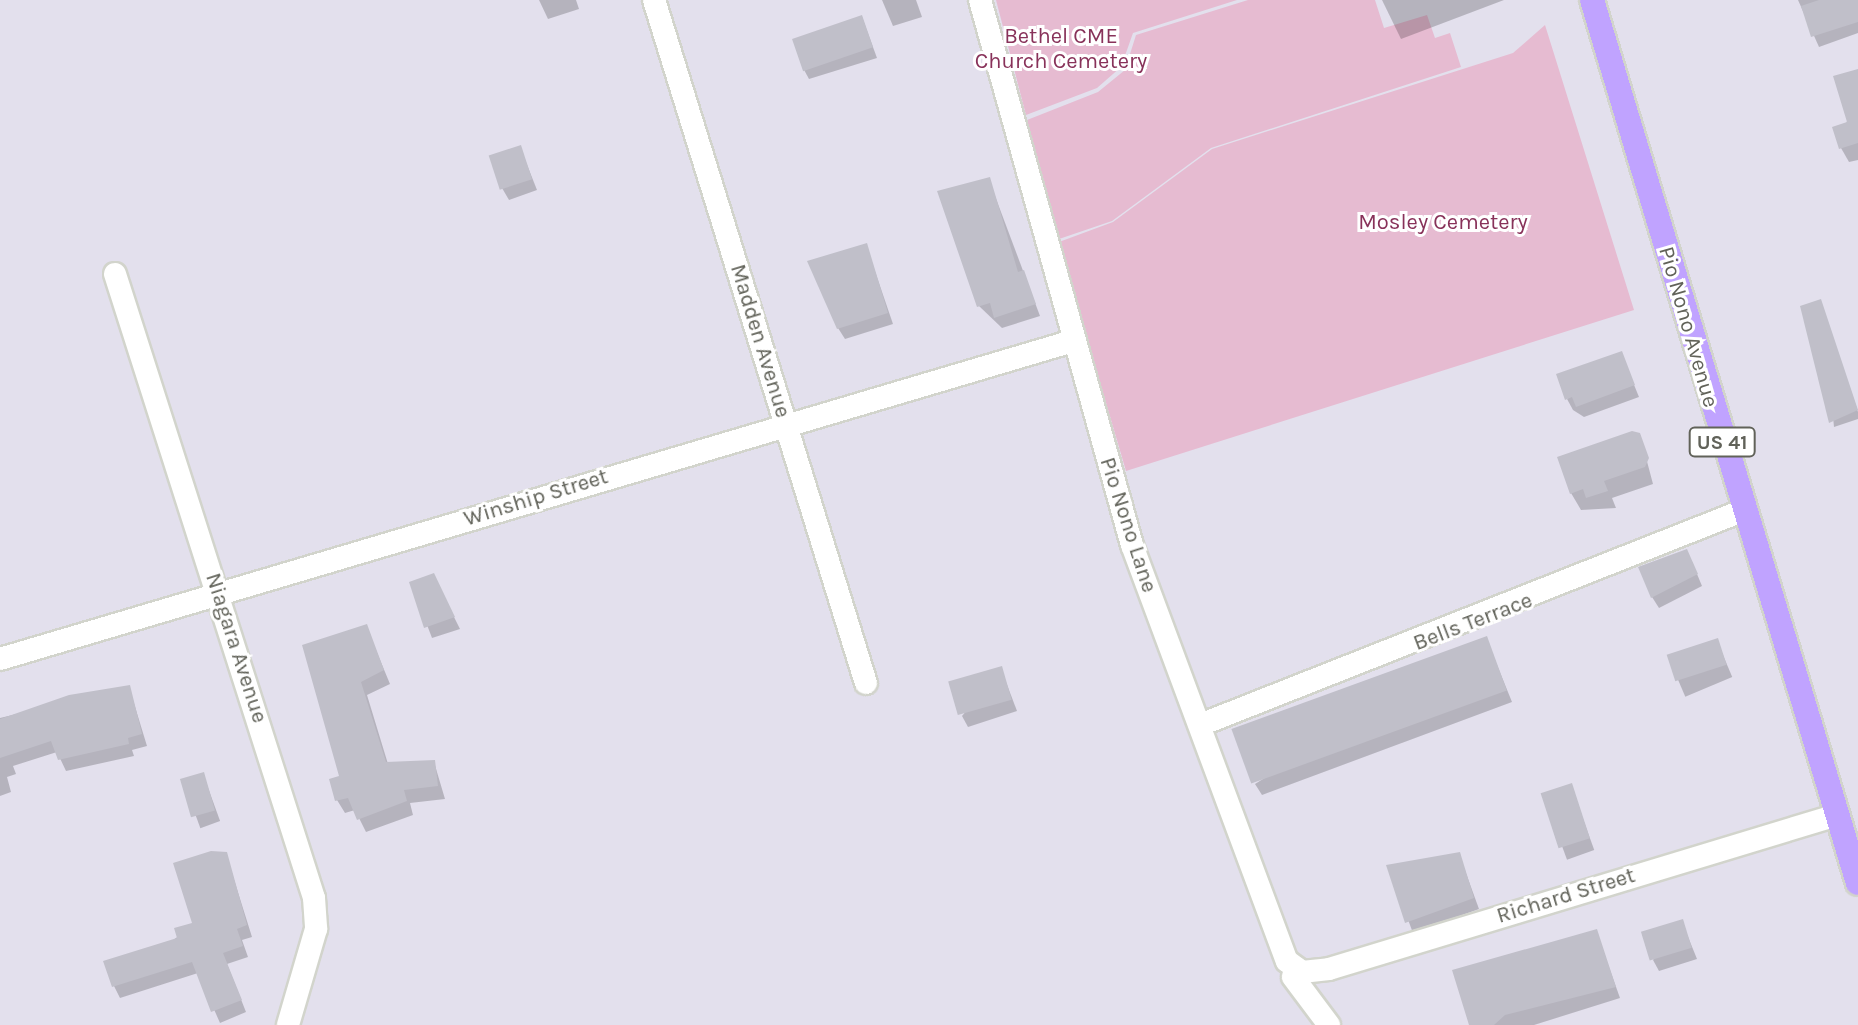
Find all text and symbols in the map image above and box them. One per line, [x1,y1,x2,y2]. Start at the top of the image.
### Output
park label: Bethel CME Church Cemetery [975,23,1147,74]
park label: Mosley Cemetery [1358,210,1528,236]
street label: Pio Nono Avenue [1652,244,1724,410]
street label: Madden Avenue [724,261,796,421]
road number: US 41 [1688,426,1756,458]
street label: Pio Nono Lane [1094,454,1162,596]
street label: Winship Street [461,464,611,532]
street label: Niagara Avenue [199,570,273,726]
street label: Bells Terrace [1410,587,1536,657]
street label: Richard Street [1494,862,1638,930]

